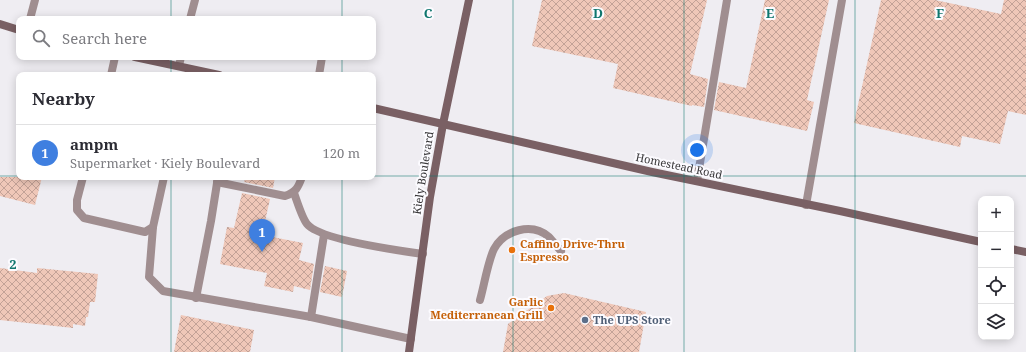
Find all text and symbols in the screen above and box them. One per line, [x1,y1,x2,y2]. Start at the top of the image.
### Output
text: C [424,4,433,22]
text: D [593,4,603,22]
text: E [766,4,775,22]
text: F [936,4,944,22]
search box [16,16,376,60]
icon: search [30,27,52,49]
text: Search here [62,28,147,48]
text: Nearby [32,87,95,110]
street label: Kiely Boulevard [409,130,437,216]
text: ampm [70,134,118,154]
your location [687,140,707,160]
text: 1 [41,144,49,162]
text: 120 m [323,144,360,162]
street label: Homestead Road [634,149,724,182]
text: Supermarket · Kiely Boulevard [70,154,260,172]
map controls [978,196,1014,340]
button: + [978,196,1014,232]
pin: 1 [249,219,275,252]
button: − [978,232,1014,268]
place label: Caffino Drive-Thru Espresso [520,236,625,264]
marker: Caffino Drive-Thru Espresso [507,245,517,255]
text: 2 [9,255,17,273]
button: locate [978,268,1014,304]
place label: Garlic Mediterranean Grill [430,294,543,322]
marker: Garlic Mediterranean Grill [546,303,556,313]
button: layers [978,304,1014,340]
place label: The UPS Store [593,312,671,327]
marker: The UPS Store [580,315,590,325]

